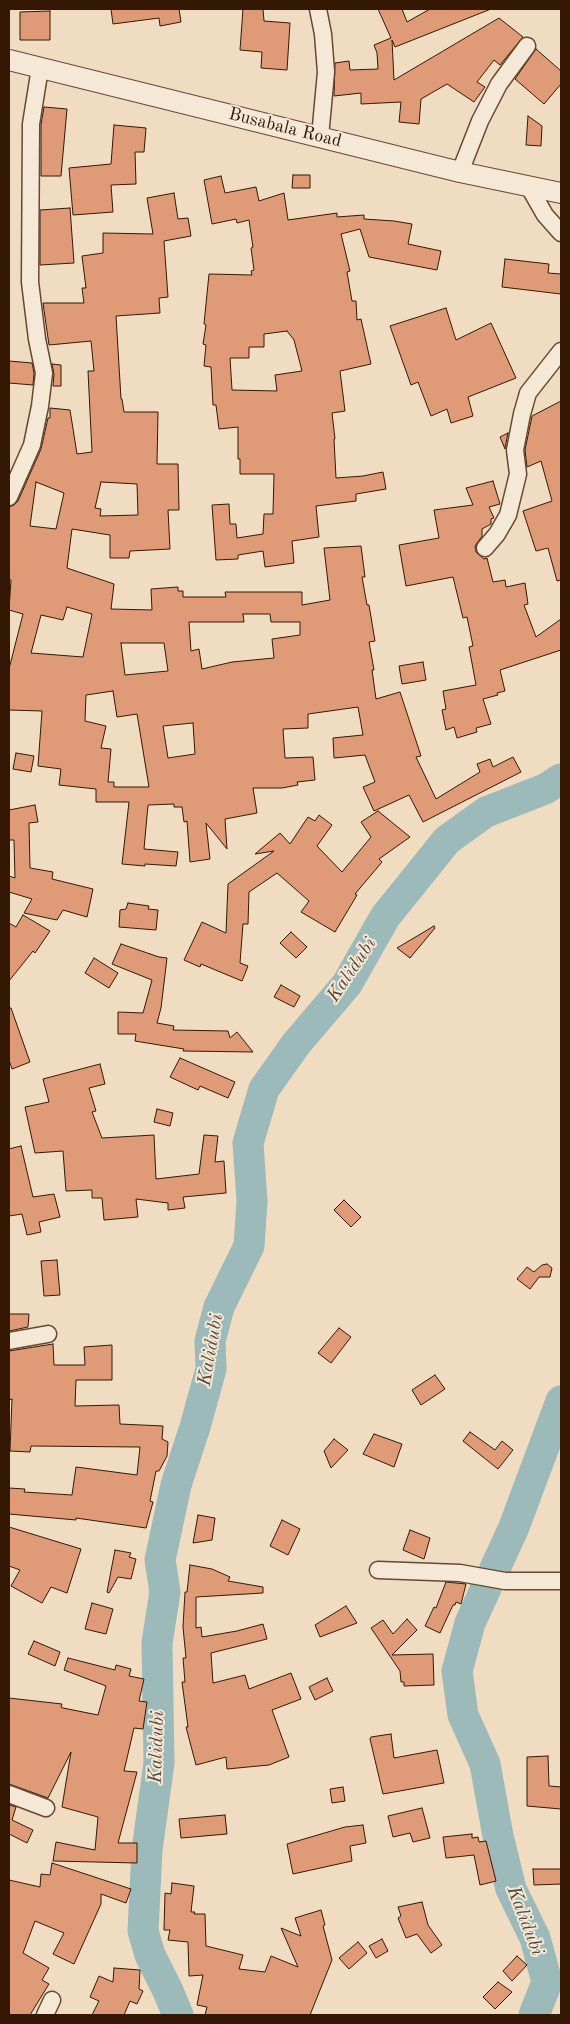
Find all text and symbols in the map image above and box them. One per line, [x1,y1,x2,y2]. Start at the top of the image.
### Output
street label: Busabala Road [226,104,344,152]
water label: Kalidubi [322,933,382,1007]
water label: Kalidubi [193,1312,229,1388]
water label: Kalidubi [144,1710,170,1784]
water label: Kalidubi [501,1883,549,1959]

